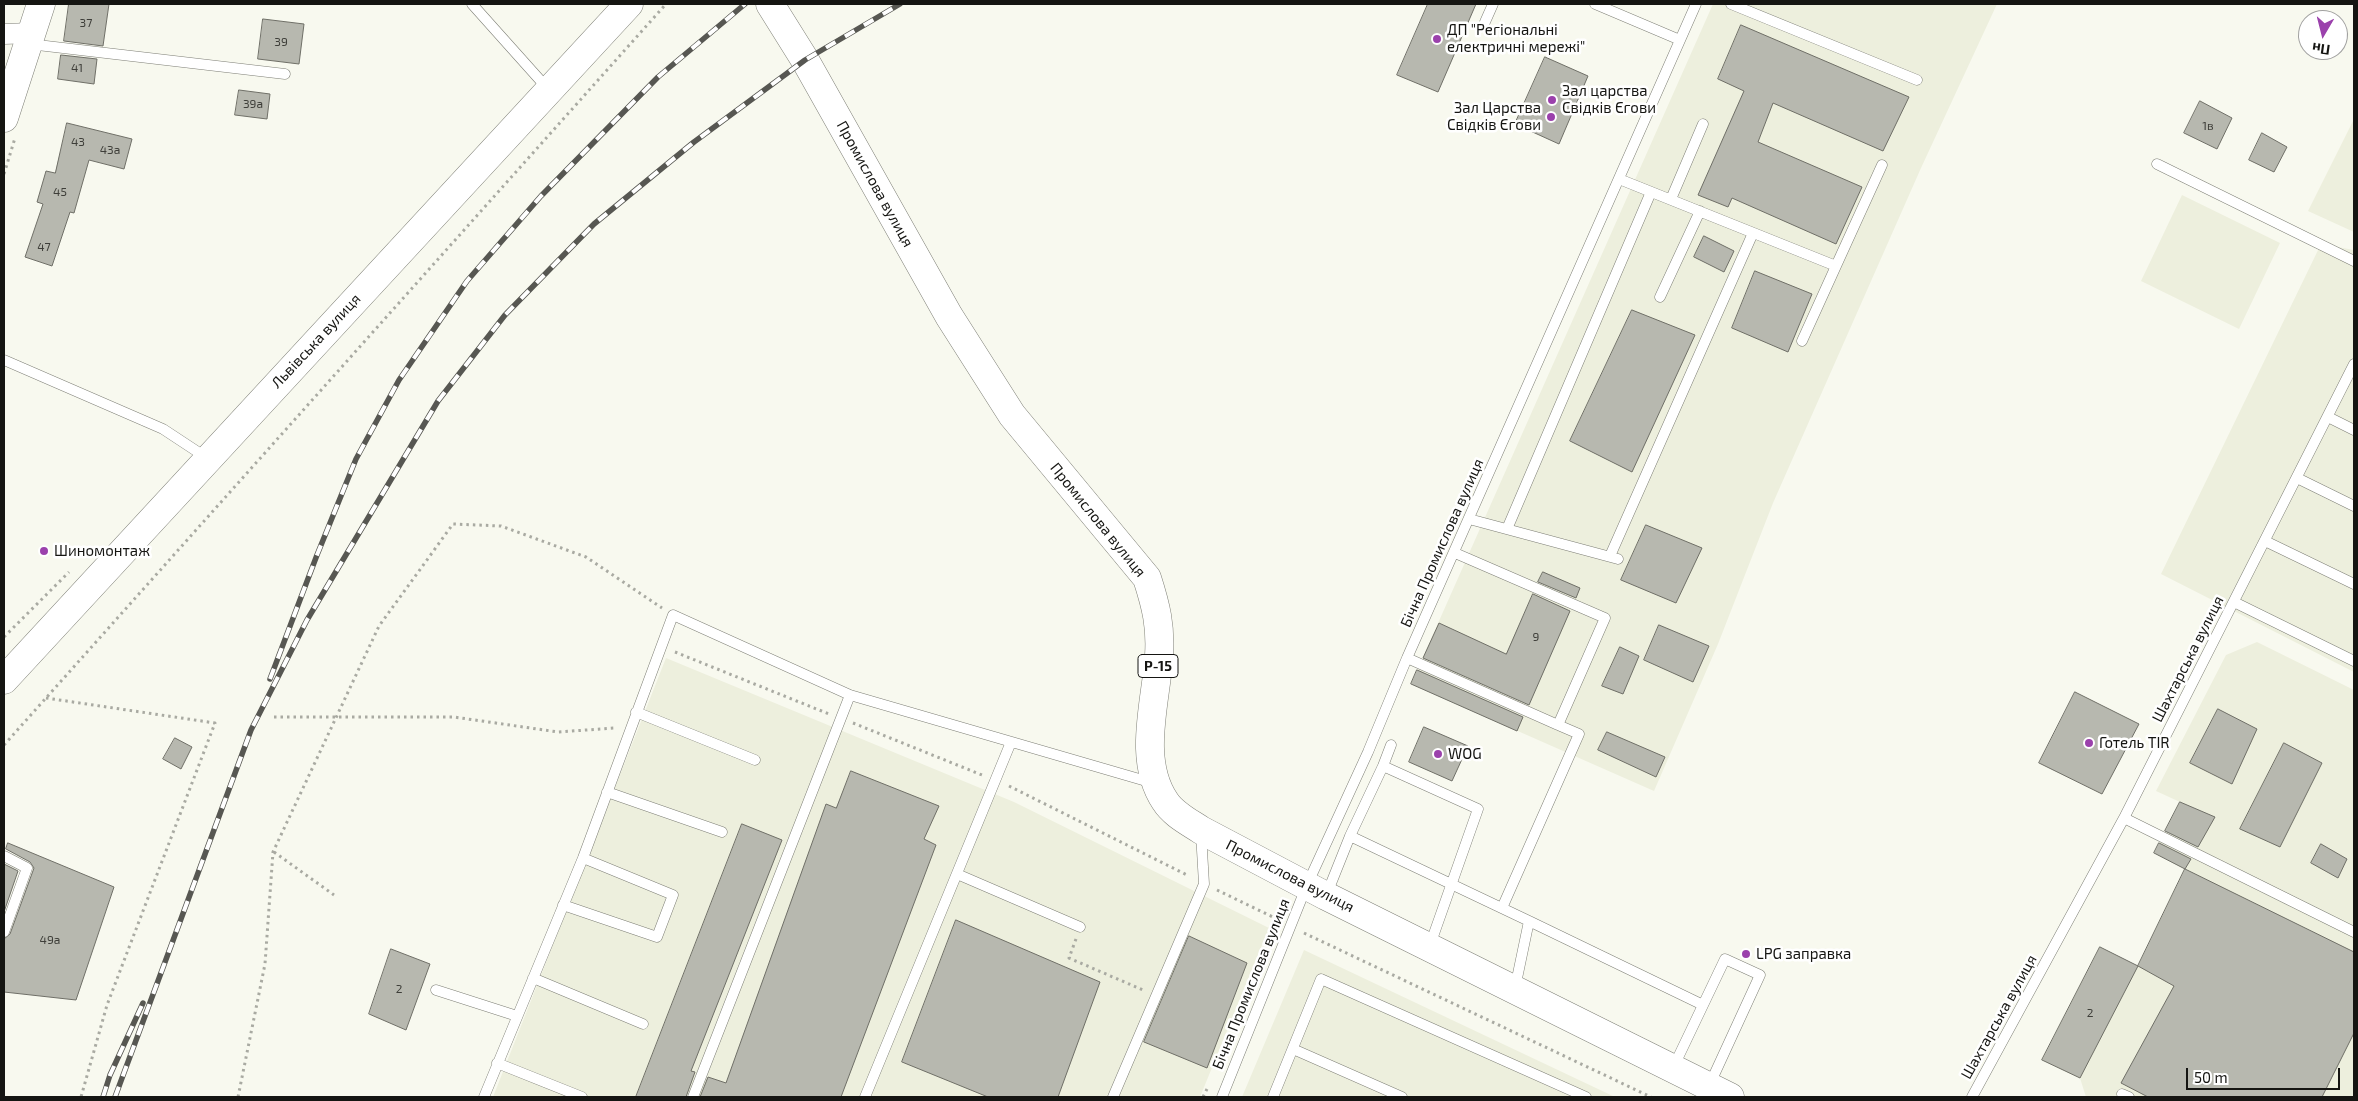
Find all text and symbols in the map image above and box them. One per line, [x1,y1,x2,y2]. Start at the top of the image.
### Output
north arrow [2298,10,2348,60]
house number: 37 [80,16,92,30]
place label: ДП "Регіональні електричні мережі" [1447,21,1585,56]
marker: ДП "Регіональні електричні мережі" [1431,33,1443,45]
house number: 39 [274,35,288,49]
text: Пн [2311,40,2331,59]
house number: 41 [71,61,83,75]
place label: Зал царства Свідків Єгови [1562,82,1656,117]
marker: Зал царства Свідків Єгови [1546,94,1558,106]
house number: 39а [243,97,263,111]
place label: Зал Царства Свідків Єгови [1447,99,1541,134]
marker: Зал Царства Свідків Єгови [1545,111,1557,123]
street label: Промислова вулиця [833,118,917,250]
house number: 1в [2202,119,2214,133]
house number: 43 [71,135,85,149]
house number: 43а [100,143,120,157]
house number: 45 [53,185,67,199]
house number: 47 [37,240,51,254]
street label: Львівська вулиця [268,290,364,392]
street label: Бічна Промислова вулиця [1397,456,1487,630]
street label: Промислова вулиця [1046,459,1150,581]
place label: Шиномонтаж [54,542,150,560]
marker: Шиномонтаж [38,545,50,557]
street label: Шахтарська вулиця [2148,593,2228,725]
house number: 9 [1533,630,1539,644]
road number: Р-15 [1138,654,1178,678]
place label: Готель TIR [2099,734,2170,752]
marker: Готель TIR [2083,737,2095,749]
place label: WOG [1448,745,1482,763]
marker: WOG [1432,748,1444,760]
street label: Промислова вулиця [1223,836,1357,916]
street label: Бічна Промислова вулиця [1208,896,1294,1072]
house number: 49а [40,933,60,947]
place label: LPG заправка [1756,945,1851,963]
marker: LPG заправка [1740,948,1752,960]
street label: Шахтарська вулиця [1957,952,2041,1082]
house number: 2 [396,982,402,996]
house number: 2 [2087,1006,2093,1020]
scale bar [2188,1058,2342,1090]
text: 50 m [2194,1068,2228,1086]

